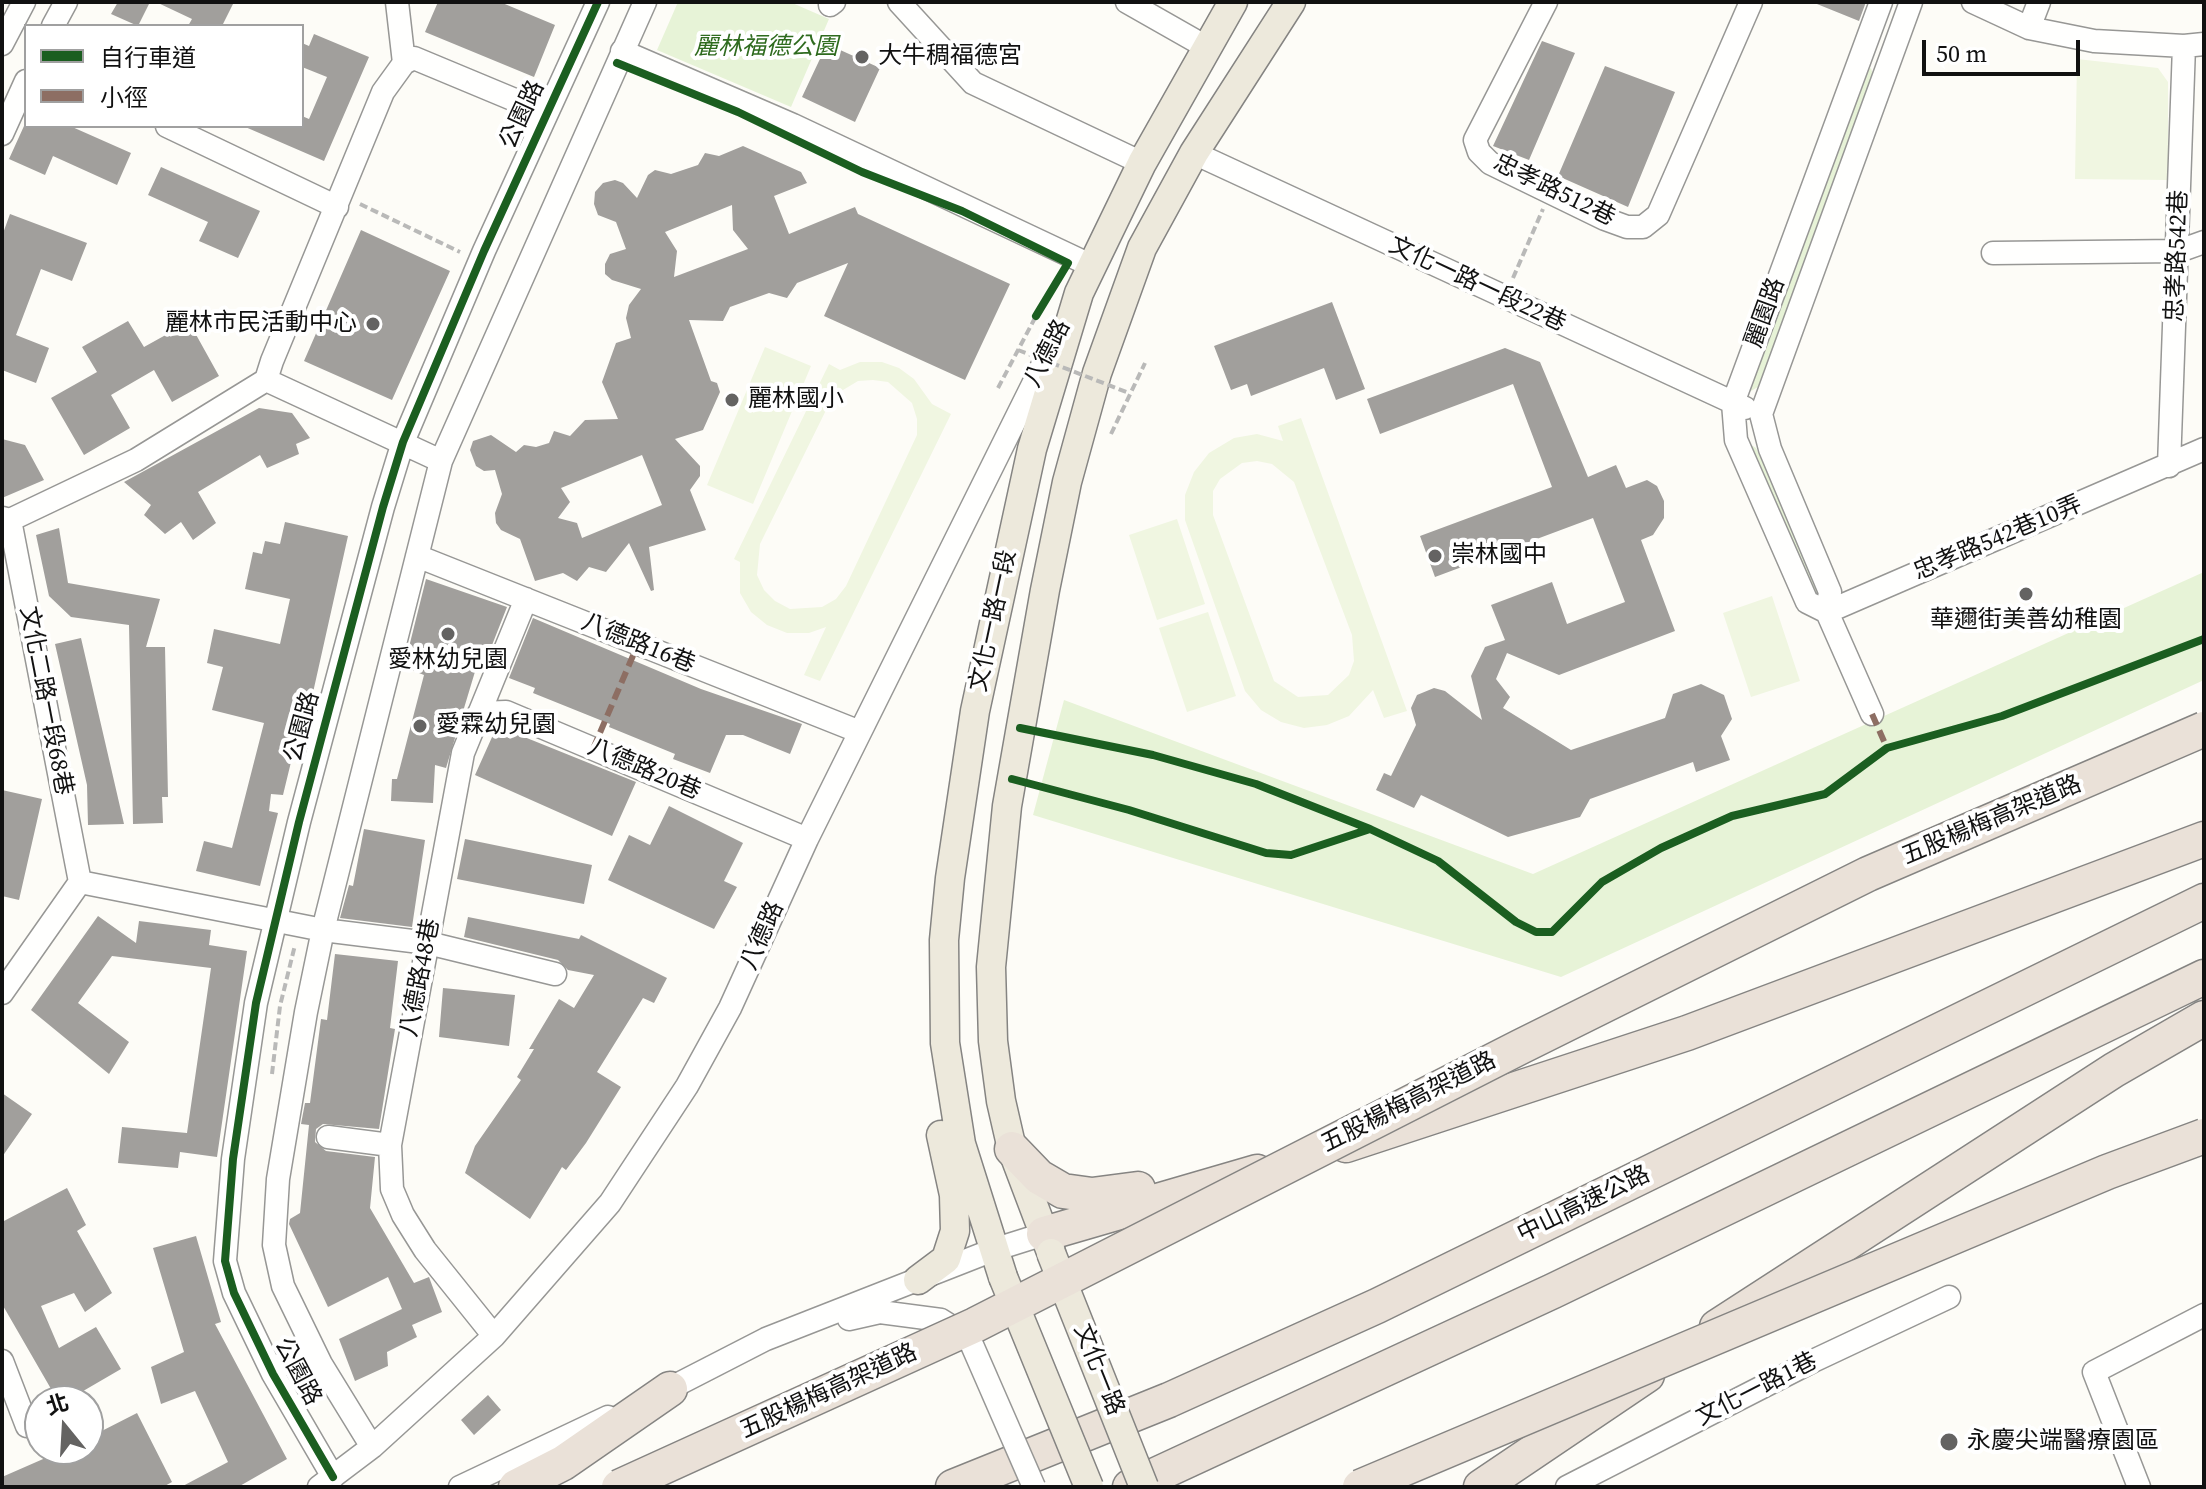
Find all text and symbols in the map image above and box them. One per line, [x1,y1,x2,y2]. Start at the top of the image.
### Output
legend [24,24,304,128]
scale bar [1926,24,2084,74]
park label: 麗林福德公園 [694,34,838,62]
text: 50 m [1936,37,1987,70]
text: 自行車道 [100,41,196,74]
place label: 大牛稠福德宮 [878,43,1022,71]
marker: 大牛稠福德宮 [853,48,871,66]
street label: 公園路 [495,76,551,154]
text: 小徑 [100,81,148,114]
street label: 忠孝路512巷 [1488,149,1620,233]
street label: 忠孝路542巷 [2161,190,2195,322]
street label: 文化一路一段22巷 [1384,231,1570,339]
street label: 麗園路 [1740,274,1792,352]
place label: 麗林市民活動中心 [165,310,357,338]
marker: 麗林市民活動中心 [364,315,382,333]
street label: 八德路 [1019,315,1077,393]
place label: 麗林國小 [748,386,844,414]
marker: 麗林國小 [723,391,741,409]
street label: 忠孝路542巷10弄 [1910,491,2086,587]
place label: 崇林國中 [1451,542,1547,570]
marker: 崇林國中 [1426,547,1444,565]
street label: 文化一路一段 [965,548,1023,694]
marker: 華邇街美善幼稚園 [2017,585,2035,603]
street label: 文化二路一段68巷 [13,604,77,798]
place label: 華邇街美善幼稚園 [1930,607,2122,635]
street label: 八德路16巷 [577,608,699,680]
marker: 愛林幼兒園 [439,625,457,643]
place label: 愛林幼兒園 [388,647,508,675]
street label: 公園路 [280,688,326,766]
place label: 愛霖幼兒園 [436,712,556,740]
marker: 愛霖幼兒園 [411,717,429,735]
street label: 八德路20巷 [583,733,705,807]
street label: 五股楊梅高架道路 [1898,770,2086,872]
street label: 八德路 [735,897,791,975]
street label: 八德路48巷 [395,916,447,1040]
street label: 五股楊梅高架道路 [1317,1047,1501,1159]
street label: 中山高速公路 [1513,1160,1655,1250]
street label: 文化一路 [1067,1320,1129,1420]
street label: 公園路 [267,1333,327,1411]
street label: 五股楊梅高架道路 [736,1338,922,1446]
street label: 文化一路1巷 [1692,1347,1822,1433]
north arrow [24,1385,104,1465]
text: 北 [42,1386,72,1422]
place label: 永慶尖端醫療園區 [1967,1428,2159,1456]
marker: 永慶尖端醫療園區 [1938,1431,1960,1453]

